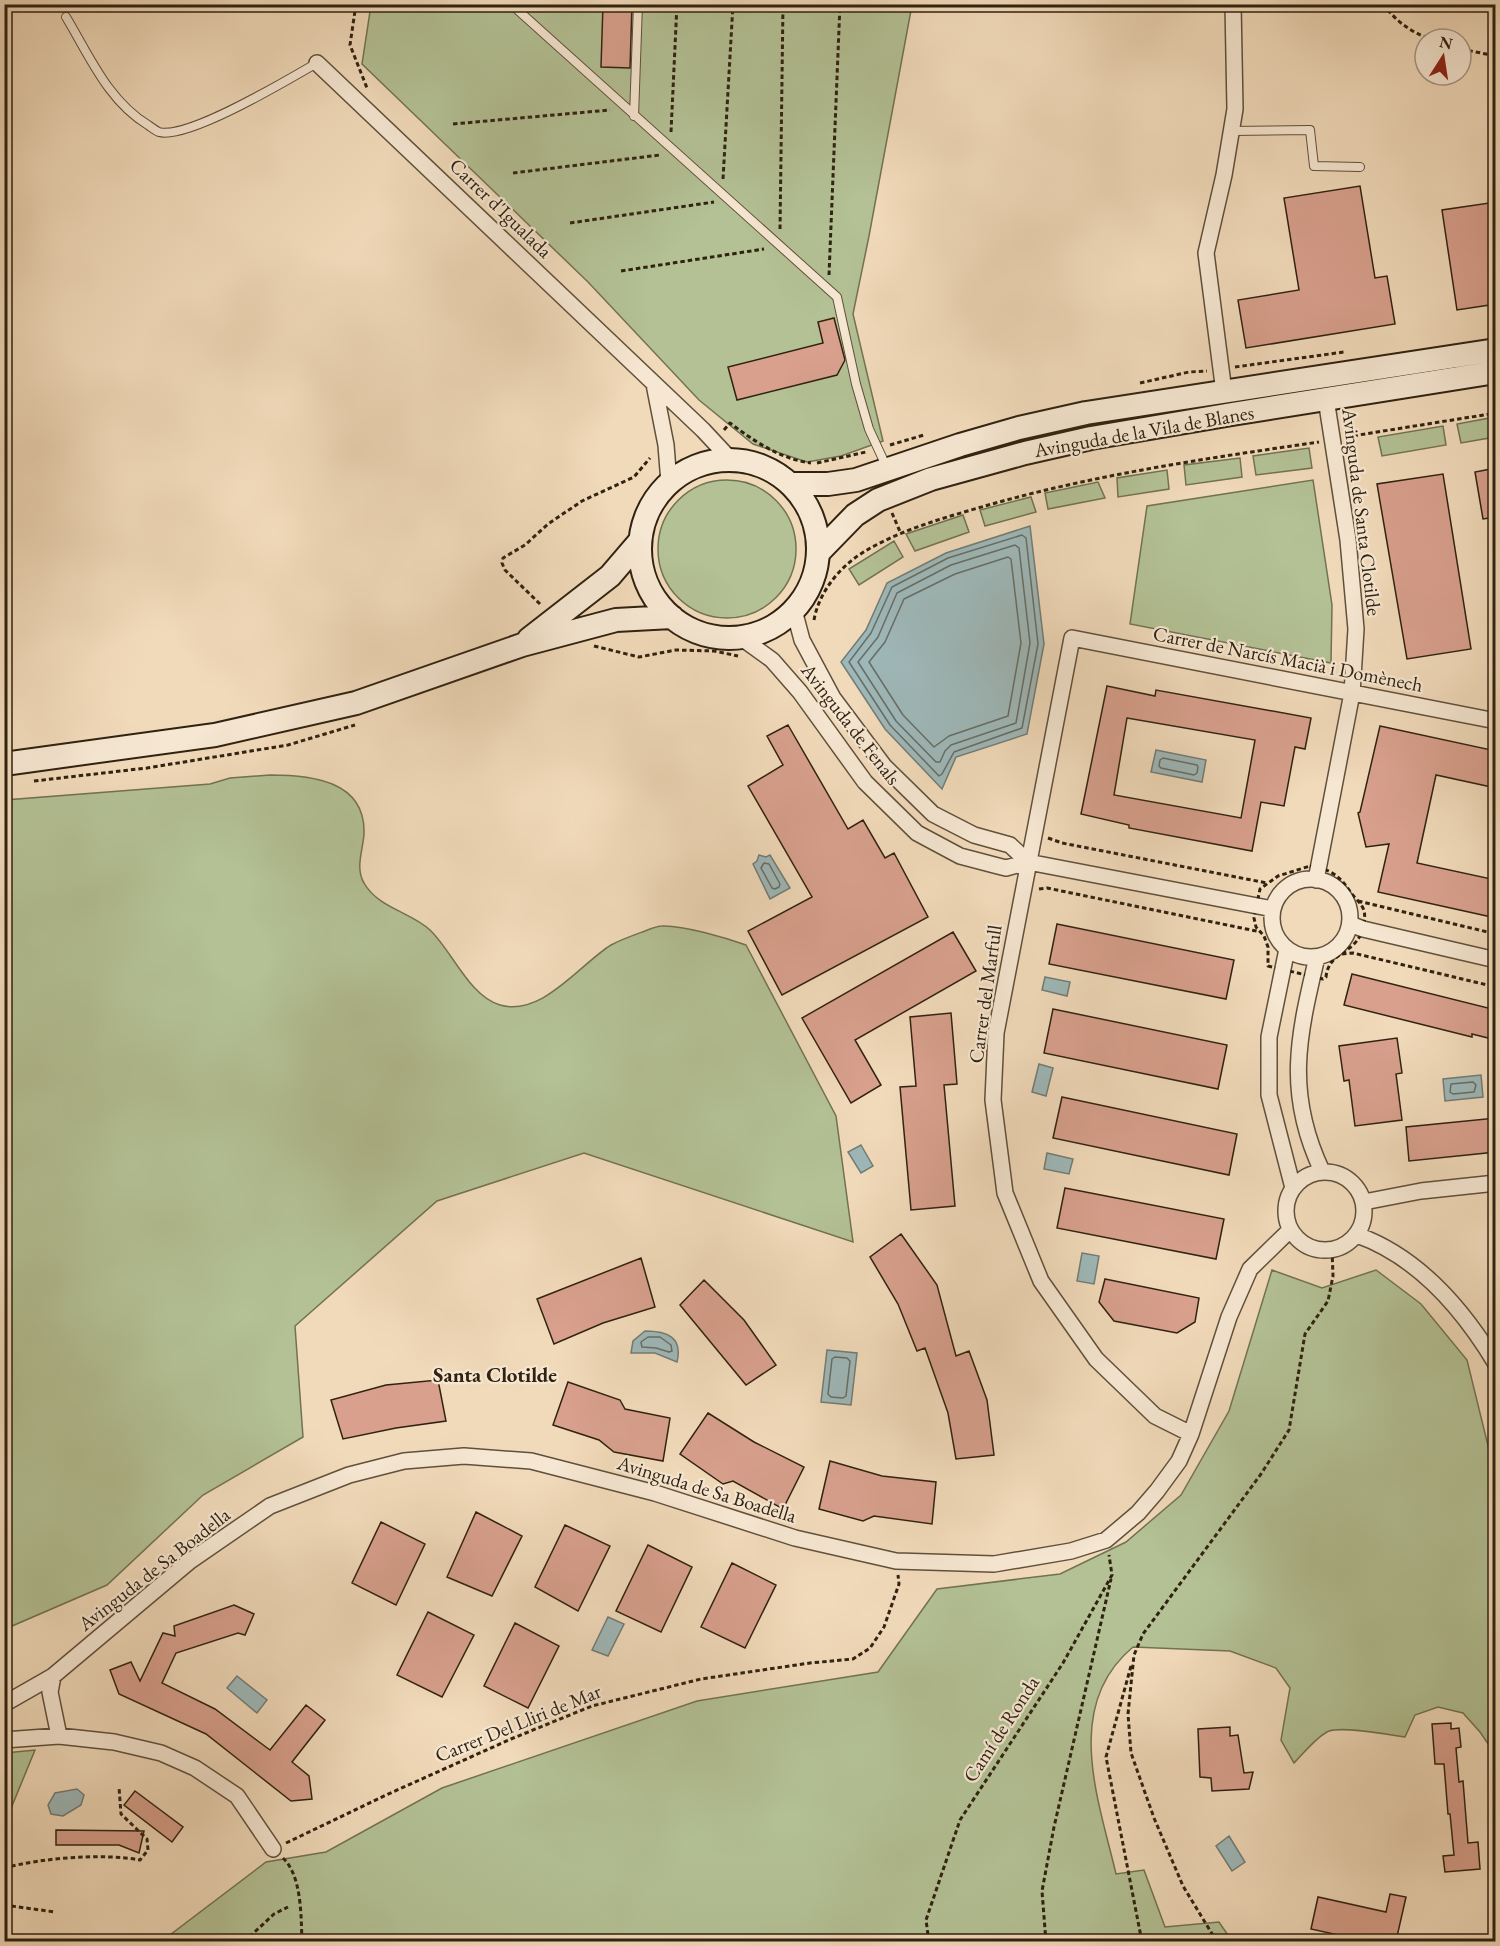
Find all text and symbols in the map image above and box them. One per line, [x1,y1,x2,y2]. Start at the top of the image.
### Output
north arrow [1413,27,1473,87]
text: N [1437,31,1455,54]
street label: Carrer d'Igualada [444,152,558,264]
street label: Avinguda de la Vila de Blanes [1031,399,1256,463]
street label: Avinguda de Santa Clotilde [1336,406,1388,617]
street label: Carrer de Narcís Macià i Domènech [1151,620,1425,698]
street label: Avinguda de Fenals [795,657,907,790]
street label: Carrer del Marfull [962,923,1008,1065]
district label: Santa Clotilde [433,1361,557,1388]
street label: Avinguda de Sa Boadella [613,1449,800,1529]
street label: Avinguda de Sa Boadella [72,1502,235,1637]
street label: Camí de Ronda [957,1671,1045,1787]
street label: Carrer Del Lliri de Mar [431,1678,605,1768]

